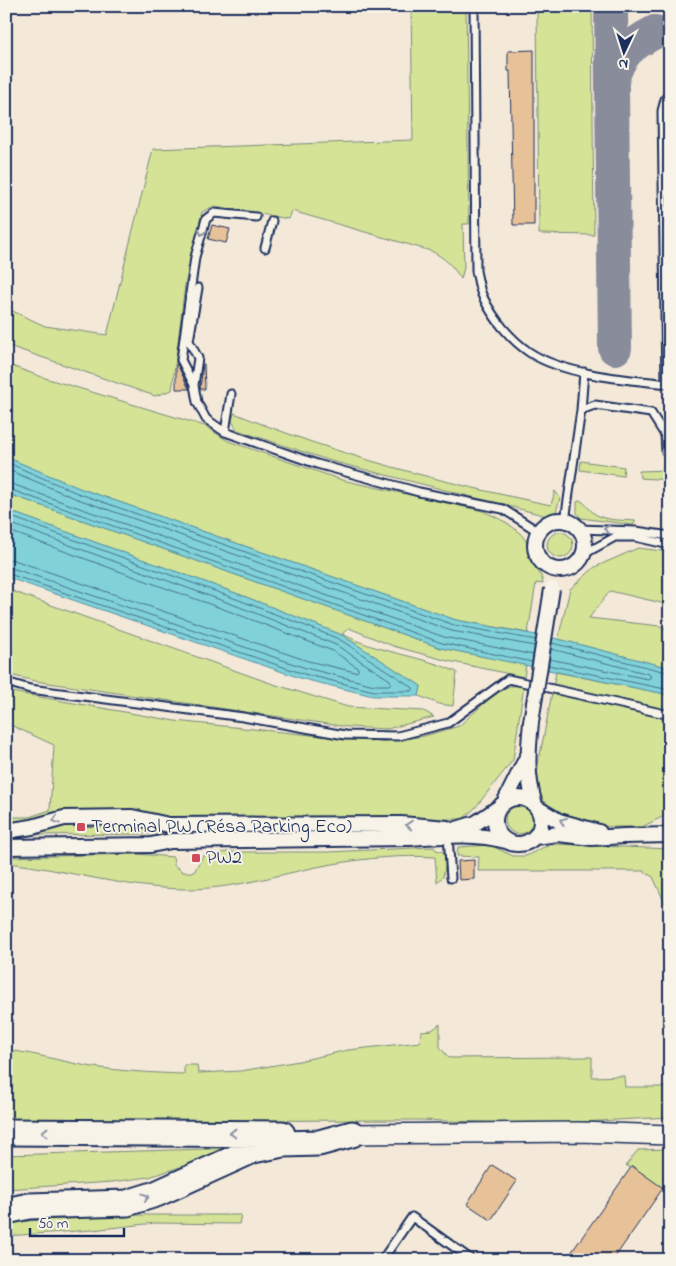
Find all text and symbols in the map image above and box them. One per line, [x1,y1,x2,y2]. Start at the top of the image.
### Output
north arrow [598,28,648,78]
text: N [618,53,629,74]
one-way arrow [197,228,207,236]
one-way arrow [603,524,611,535]
place label: Terminal PW (Résa Parking Eco) [91,813,352,843]
one-way arrow [52,815,60,825]
one-way arrow [559,816,568,827]
one-way arrow [405,820,413,831]
marker: Terminal PW (Résa Parking Eco) [75,821,87,833]
place label: PW2 [206,844,242,873]
marker: PW2 [190,852,202,864]
one-way arrow [41,1127,48,1137]
one-way arrow [229,1128,237,1138]
one-way arrow [142,1192,150,1202]
scale bar [30,1206,124,1238]
text: 50 m [38,1213,69,1235]

